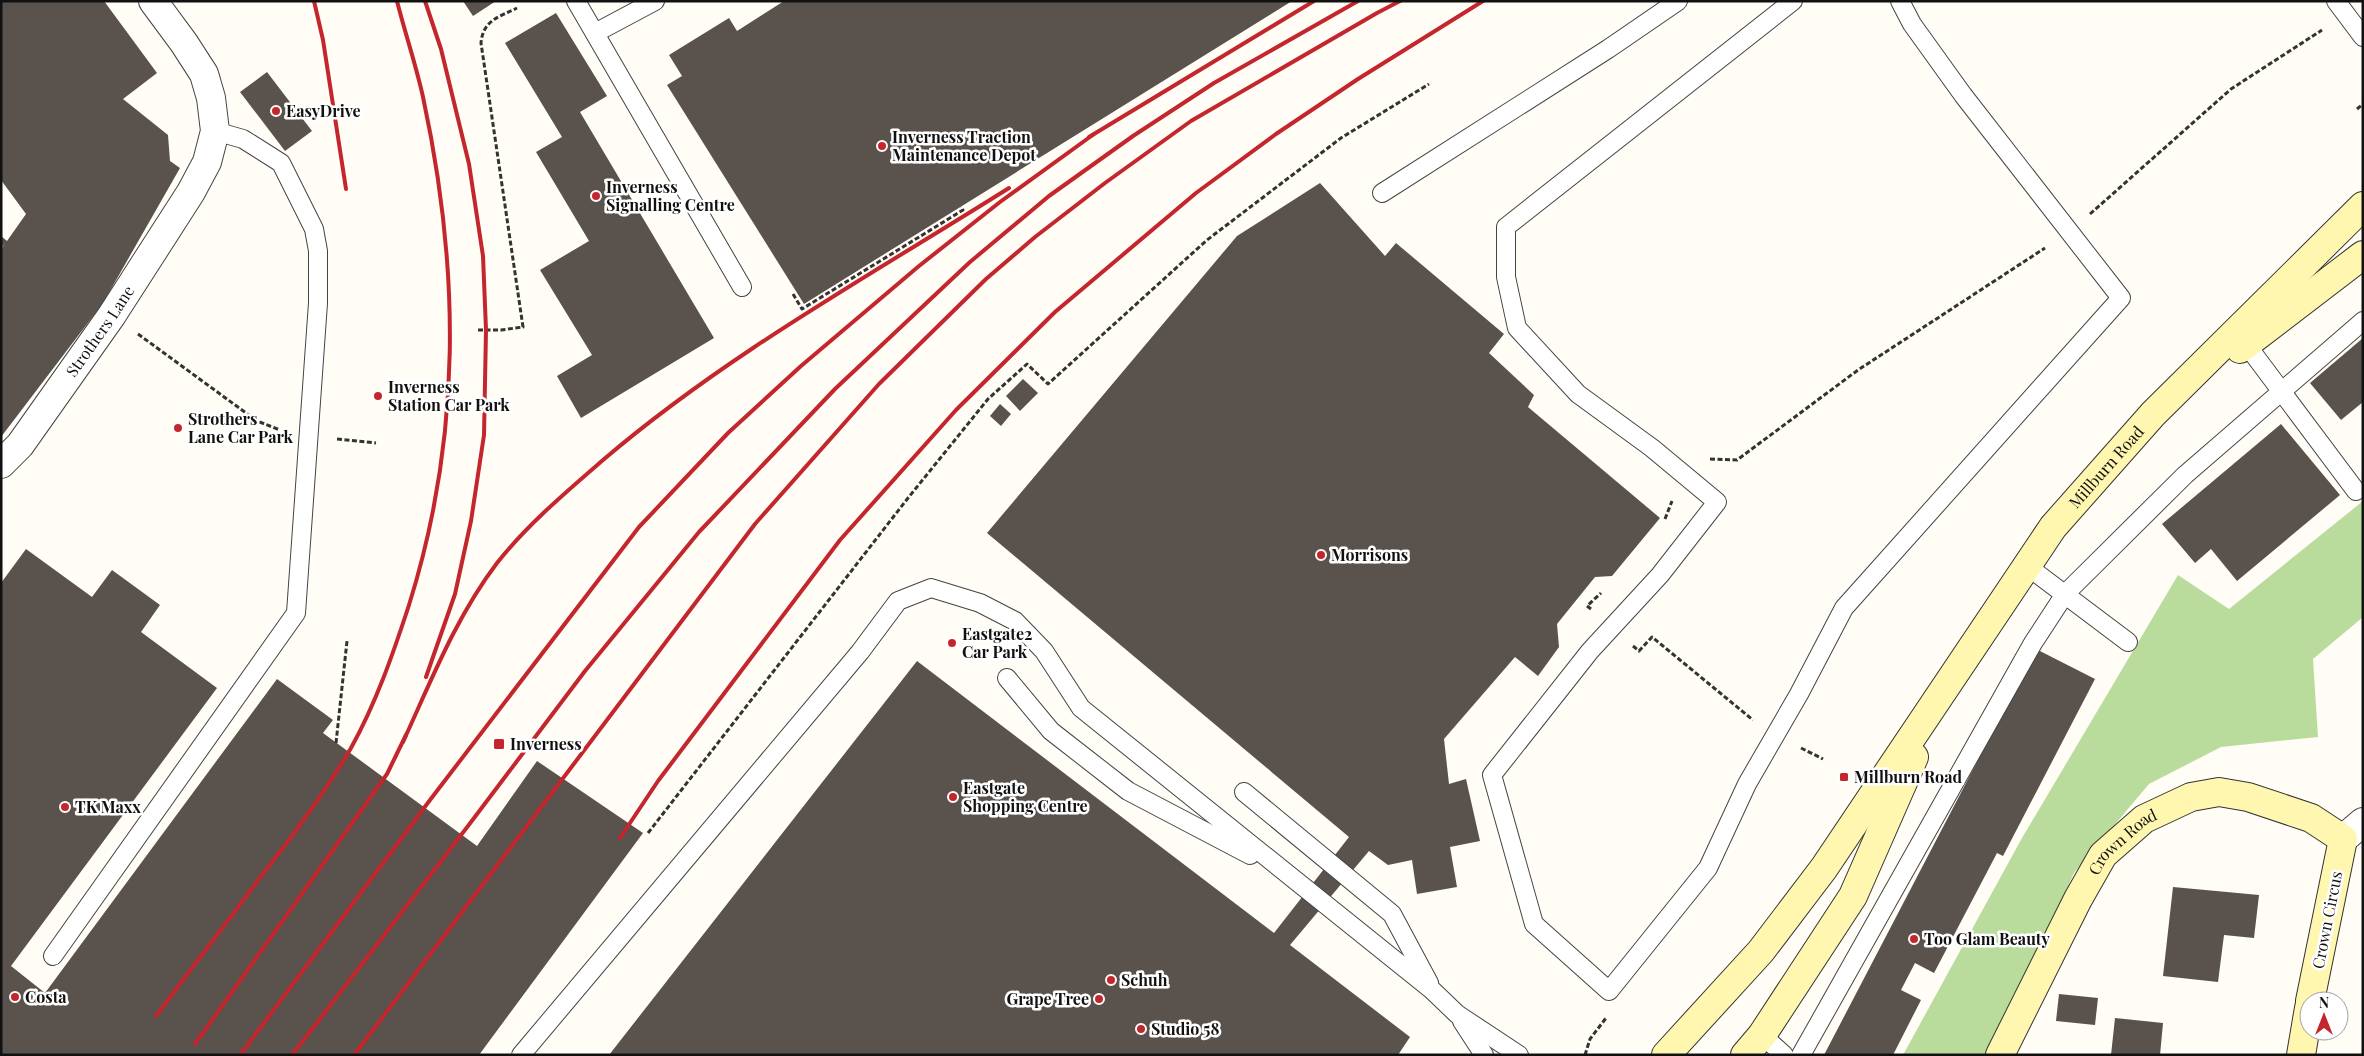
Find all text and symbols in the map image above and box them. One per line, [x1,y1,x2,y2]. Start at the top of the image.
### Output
place label: EasyDrive [286,100,361,121]
marker: EasyDrive [270,105,282,117]
place label: Inverness Traction Maintenance Depot [892,126,1036,165]
marker: Inverness Traction Maintenance Depot [876,140,888,152]
place label: Inverness Signalling Centre [606,176,735,215]
marker: Inverness Signalling Centre [590,190,602,202]
street label: Strothers Lane [61,281,138,381]
place label: Inverness Station Car Park [388,376,510,415]
marker: Inverness Station Car Park [372,390,384,402]
place label: Strothers Lane Car Park [188,408,294,447]
street label: Millburn Road [2064,421,2148,512]
marker: Strothers Lane Car Park [172,422,184,434]
place label: Morrisons [1331,544,1408,565]
marker: Morrisons [1315,549,1327,561]
place label: Eastgate2 Car Park [962,623,1032,662]
marker: Eastgate2 Car Park [946,637,958,649]
place label: Inverness [510,733,582,754]
marker: Inverness [492,737,506,751]
place label: Millburn Road [1854,766,1962,787]
marker: Millburn Road [1838,771,1850,783]
place label: Eastgate Shopping Centre [963,777,1088,816]
marker: Eastgate Shopping Centre [947,791,959,803]
place label: TK Maxx [75,796,141,817]
marker: TK Maxx [59,801,71,813]
street label: Crown Road [2083,804,2160,879]
street label: Crown Circus [2307,869,2346,971]
place label: Too Glam Beauty [1924,928,2050,949]
marker: Too Glam Beauty [1908,933,1920,945]
place label: Schuh [1121,969,1168,990]
marker: Schuh [1105,974,1117,986]
place label: Costa [25,986,67,1007]
place label: Grape Tree [1006,988,1089,1009]
marker: Costa [9,991,21,1003]
north arrow [2299,991,2349,1041]
marker: Grape Tree [1093,993,1105,1005]
text: N [2319,993,2329,1012]
place label: Studio 58 [1151,1018,1219,1039]
marker: Studio 58 [1135,1023,1147,1035]

